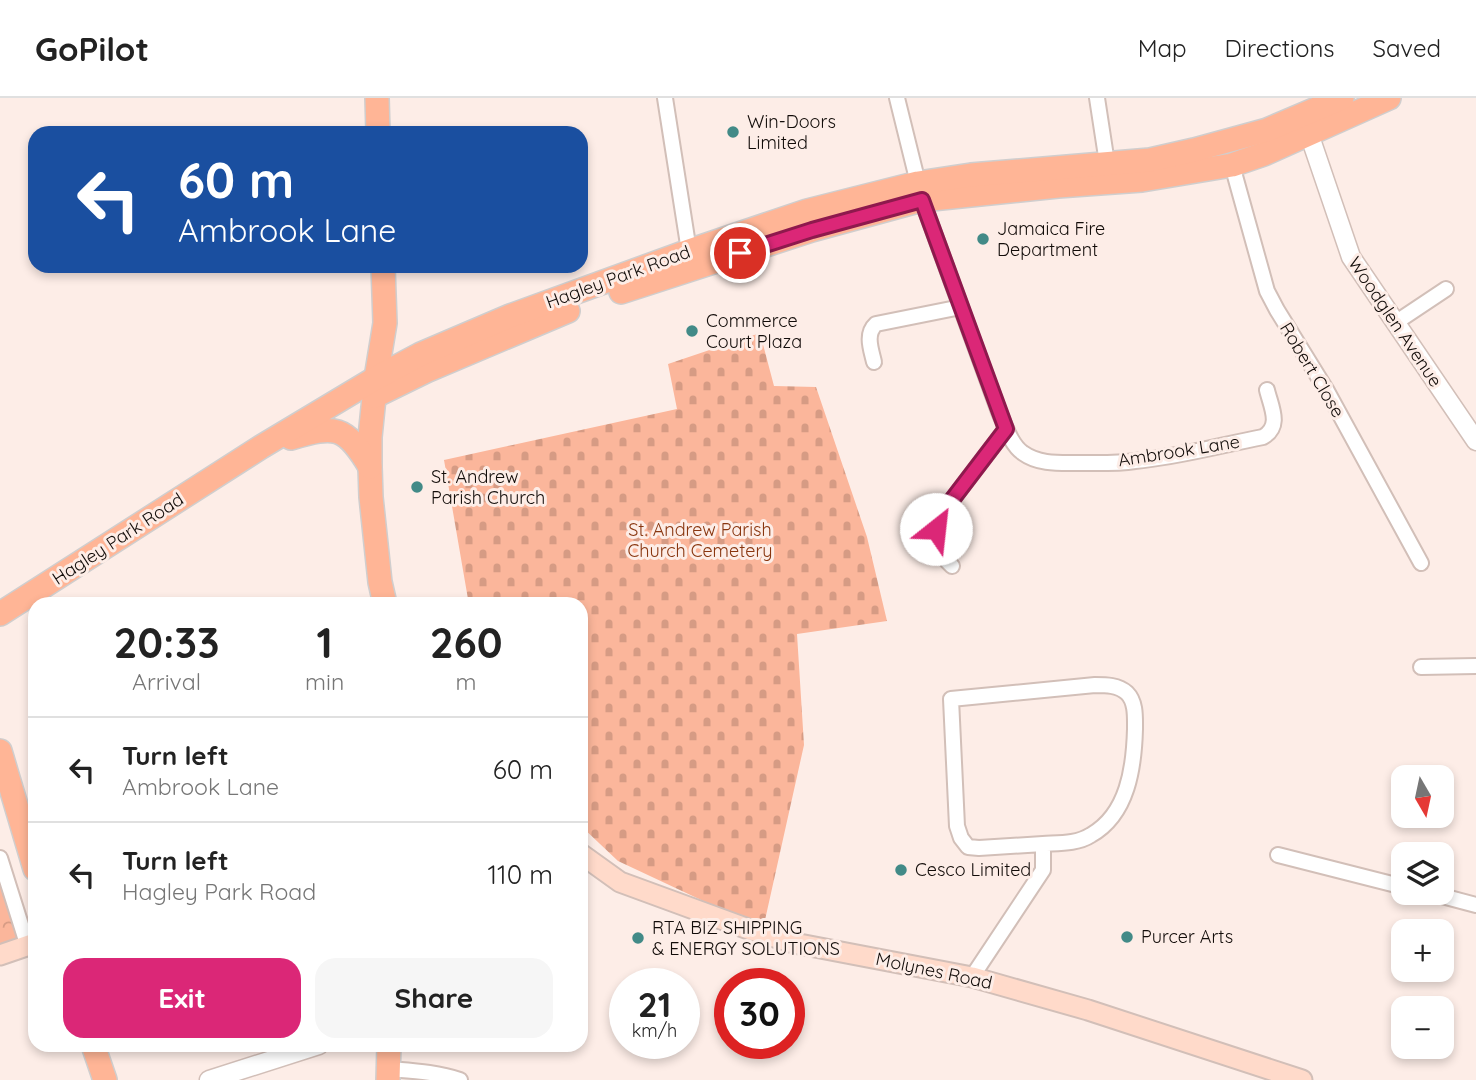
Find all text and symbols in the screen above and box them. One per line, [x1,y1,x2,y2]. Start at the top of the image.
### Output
text: GoPilot [35,28,149,69]
text: Map [1138,33,1187,63]
text: Directions [1225,33,1335,63]
text: Saved [1373,33,1441,63]
place label: Win-Doors Limited [747,110,836,154]
marker: Win-Doors Limited [725,124,741,140]
text: 60 m [178,149,294,210]
icon: left [63,154,154,245]
text: Ambrook Lane [178,210,396,250]
place label: Jamaica Fire Department [997,217,1105,261]
pin [710,223,770,283]
marker: Jamaica Fire Department [975,231,991,247]
icon: arrive [721,234,759,272]
street label: Hagley Park Road [542,240,693,313]
street label: Woodglen Avenue [1343,252,1447,391]
place label: Commerce Court Plaza [706,309,802,353]
street label: Robert Close [1275,318,1350,422]
marker: Commerce Court Plaza [684,323,700,339]
street label: Ambrook Lane [1116,430,1241,471]
place label: St. Andrew Parish Church [431,465,545,509]
marker: St. Andrew Parish Church [409,479,425,495]
street label: Hagley Park Road [48,488,188,590]
position arrow [899,492,973,566]
park label: St. Andrew Parish Church Cemetery [627,518,773,562]
text: 20:33 [113,616,220,669]
text: 1 [316,616,333,669]
text: 260 [430,616,503,669]
text: Arrival [132,667,201,696]
text: min [305,667,344,696]
text: m [456,667,477,696]
text: Turn left [122,739,229,772]
icon: left [63,751,101,789]
text: 60 m [493,753,553,786]
north arrow [1391,765,1454,828]
map controls [1391,765,1454,1059]
text: Ambrook Lane [122,772,279,801]
button: layers [1391,842,1454,905]
text: Turn left [122,844,229,877]
icon: left [63,856,101,894]
text: 110 m [487,858,553,891]
place label: Cesco Limited [915,858,1031,881]
marker: Cesco Limited [893,862,909,878]
text: Hagley Park Road [122,877,316,906]
place label: RTA BIZ SHIPPING & ENERGY SOLUTIONS [652,916,840,960]
button: + [1391,919,1454,982]
place label: Purcer Arts [1141,925,1233,948]
marker: Purcer Arts [1119,929,1135,945]
marker: RTA BIZ SHIPPING & ENERGY SOLUTIONS [630,930,646,946]
street label: Molynes Road [874,947,994,994]
button: Exit [63,958,301,1038]
button: Share [315,958,553,1038]
speed limit sign: 30 [714,968,805,1059]
text: 21 [638,982,671,1026]
button: − [1391,996,1454,1059]
text: km/h [632,1019,677,1042]

